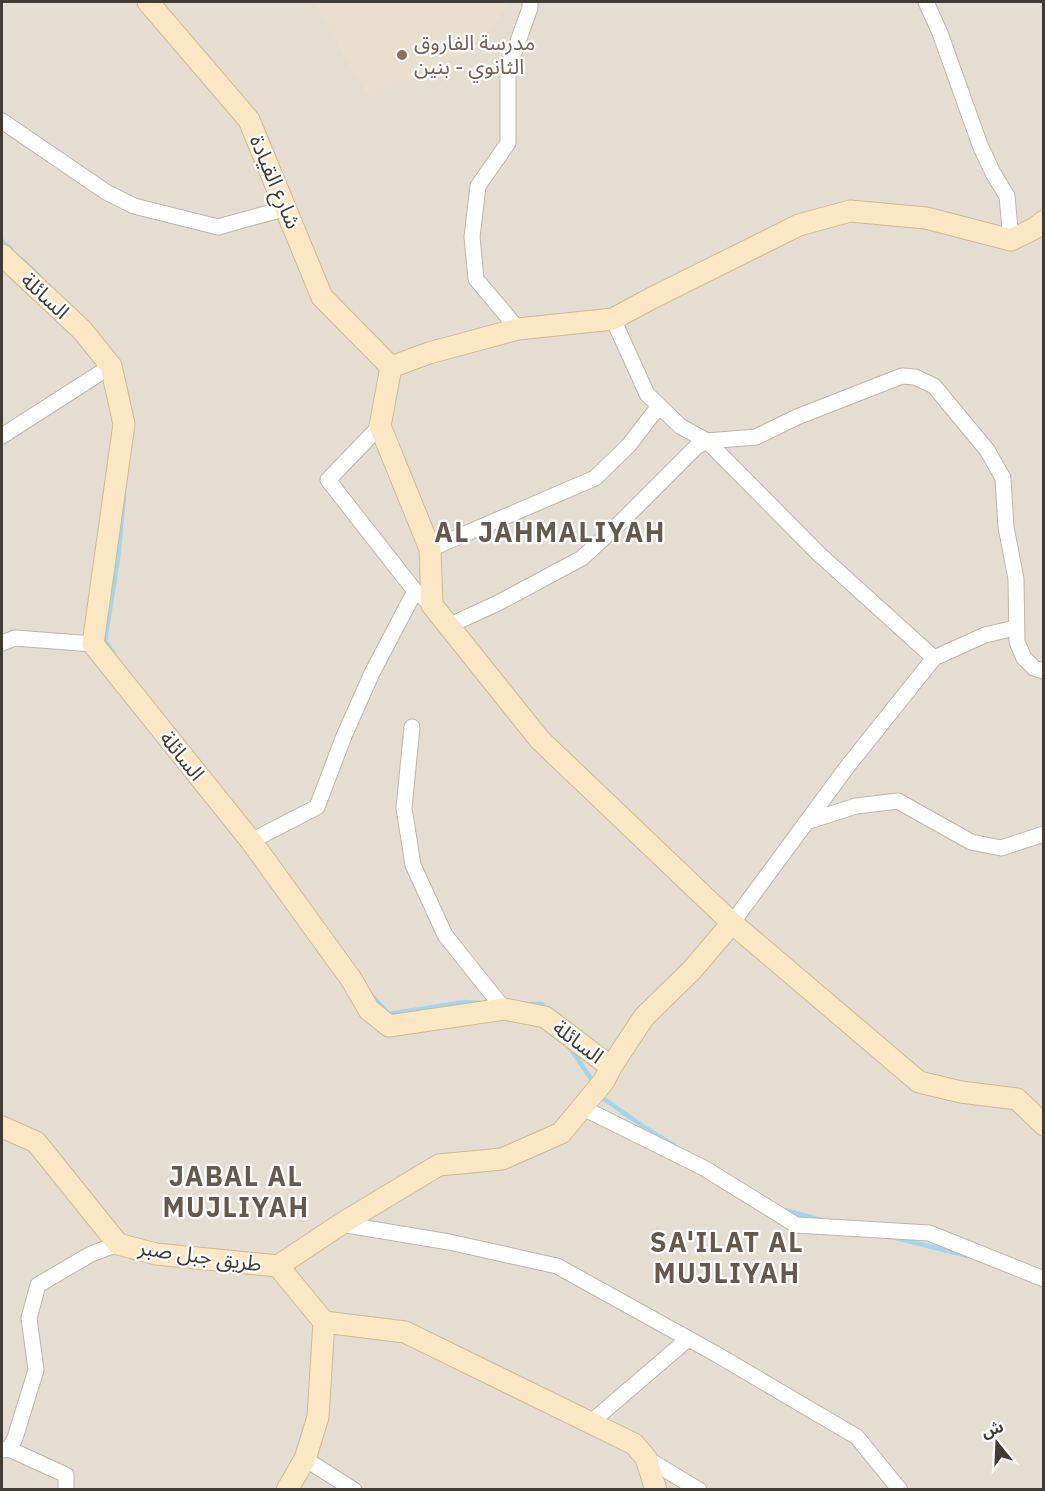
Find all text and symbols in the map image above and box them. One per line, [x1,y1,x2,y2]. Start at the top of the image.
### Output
place label: مدرسة الفاروق الثانوي - بنين [414,28,535,83]
marker: مدرسة الفاروق الثانوي - بنين [395,48,409,62]
street label: شارع القيادة [242,130,308,234]
street label: السائلة [15,266,76,325]
district label: AL JAHMALIYAH [434,514,666,549]
street label: السائلة [154,725,211,786]
street label: السائلة [548,1013,610,1069]
district label: JABAL AL MUJLIYAH [162,1158,310,1224]
district label: SA'ILAT AL MUJLIYAH [650,1224,804,1290]
street label: طريق جبل صبر [136,1232,264,1278]
north arrow [967,1413,1027,1473]
text: ش [979,1416,1006,1442]

